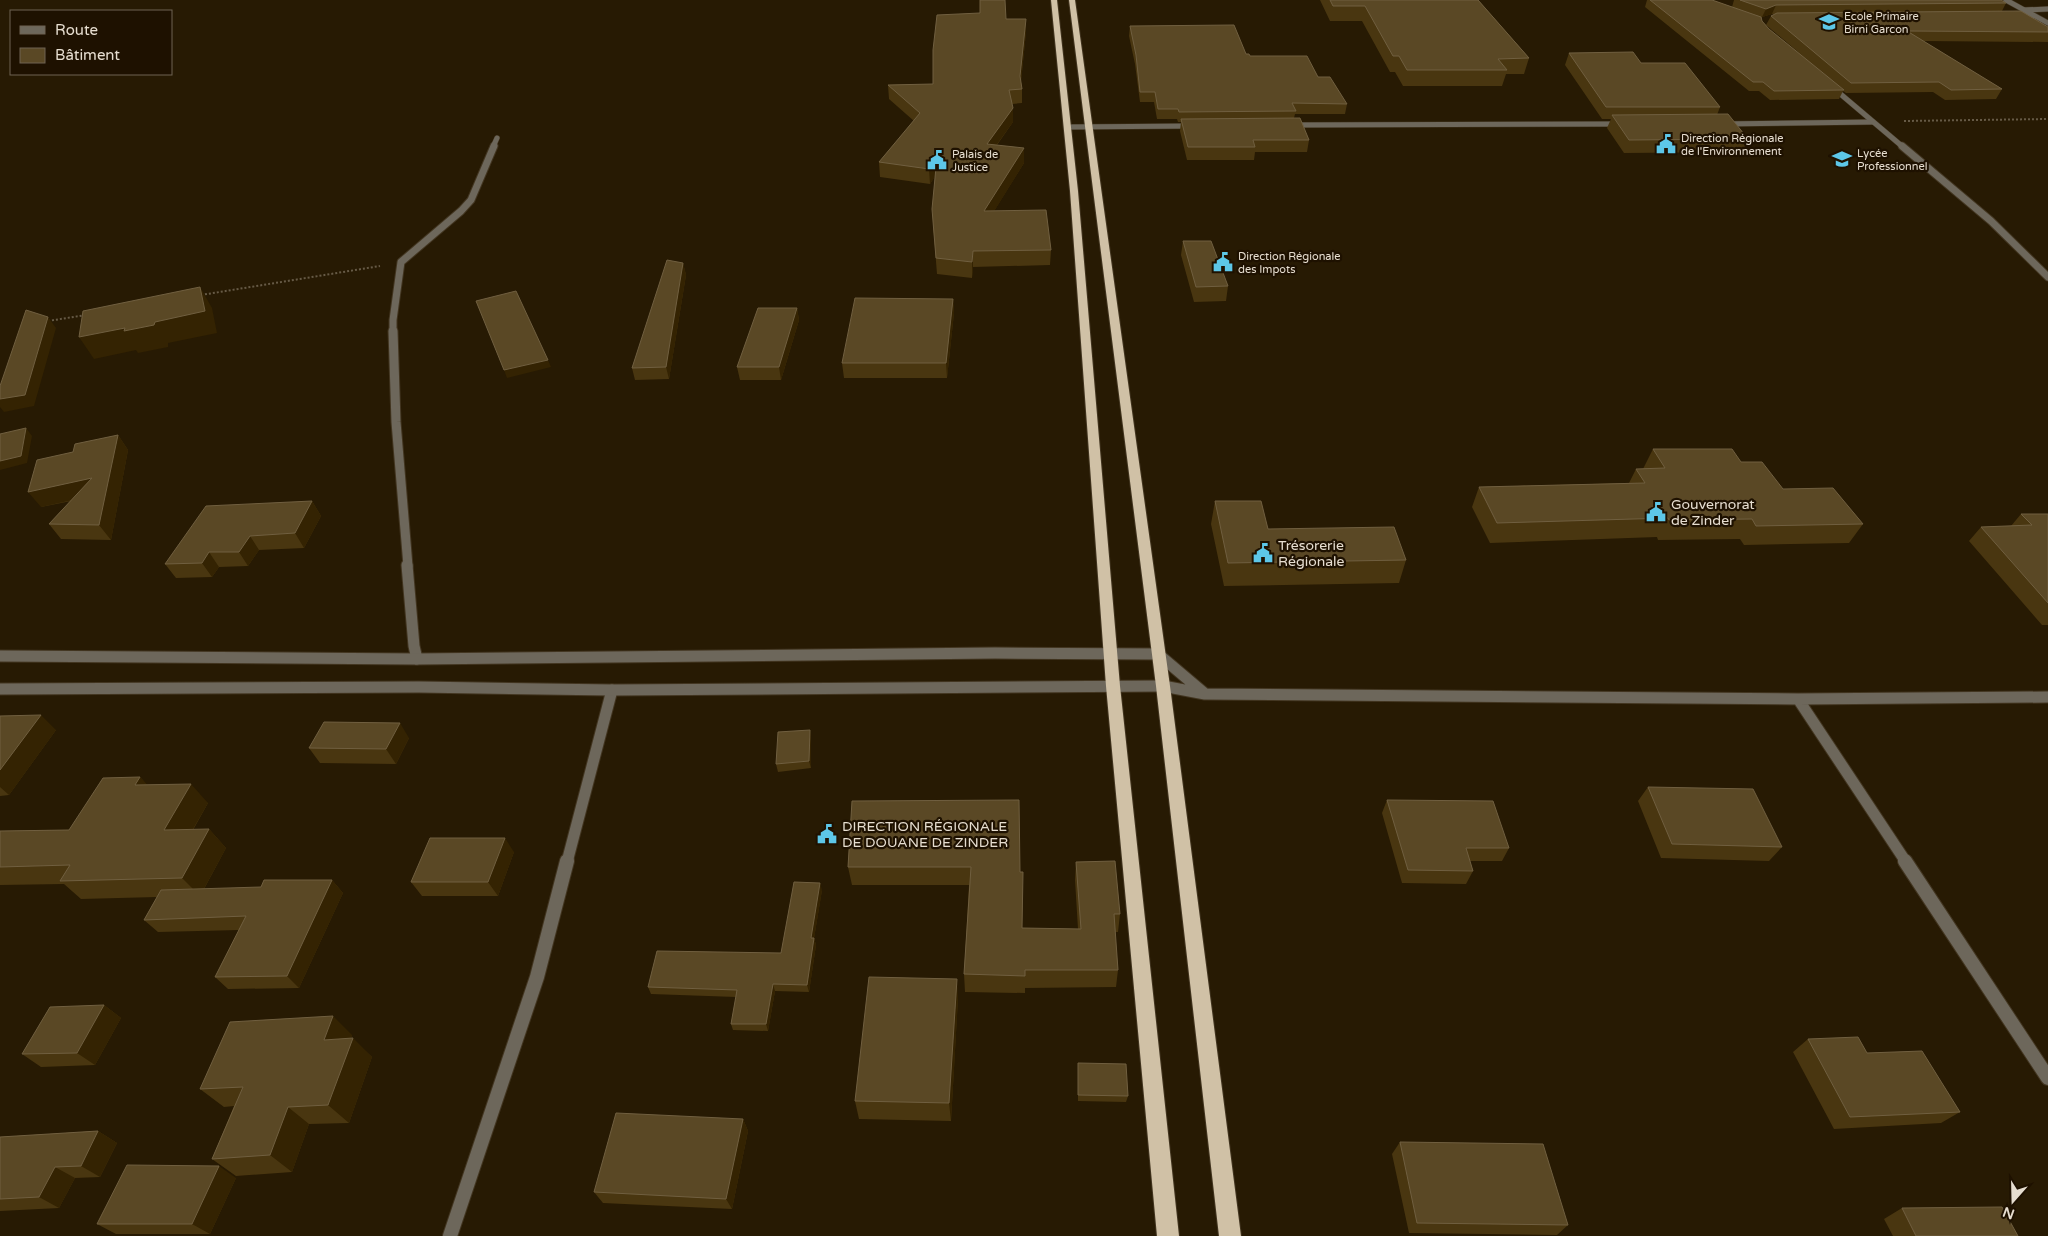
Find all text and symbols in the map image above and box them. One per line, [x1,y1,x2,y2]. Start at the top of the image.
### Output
legend [10,10,172,75]
place label: Ecole Primaire Birni Garcon [1844,10,1919,36]
school or university icon: Ecole Primaire Birni Garcon [1818,11,1840,33]
text: Route [55,21,98,39]
text: Bâtiment [55,46,120,64]
place label: Direction Régionale de l'Environnement [1681,132,1784,158]
public building icon: Direction Régionale de l'Environnement [1655,133,1677,155]
place label: Lycée Professionnel [1857,147,1927,173]
place label: Palais de Justice [952,148,998,174]
school or university icon: Lycée Professionnel [1831,148,1853,170]
public building icon: Palais de Justice [926,149,948,171]
place label: Direction Régionale des Impots [1238,250,1341,276]
public building icon: Direction Régionale des Impots [1212,251,1234,273]
place label: Gouvernorat de Zinder [1671,496,1755,529]
public building icon: Gouvernorat de Zinder [1645,501,1667,523]
place label: Trésorerie Régionale [1278,537,1345,570]
public building icon: Trésorerie Régionale [1252,542,1274,564]
place label: DIRECTION RÉGIONALE DE DOUANE DE ZINDER [842,818,1008,851]
public building icon: DIRECTION RÉGIONALE DE DOUANE DE ZINDER [816,823,838,845]
north arrow [1988,1176,2038,1226]
text: N [2001,1203,2017,1223]

